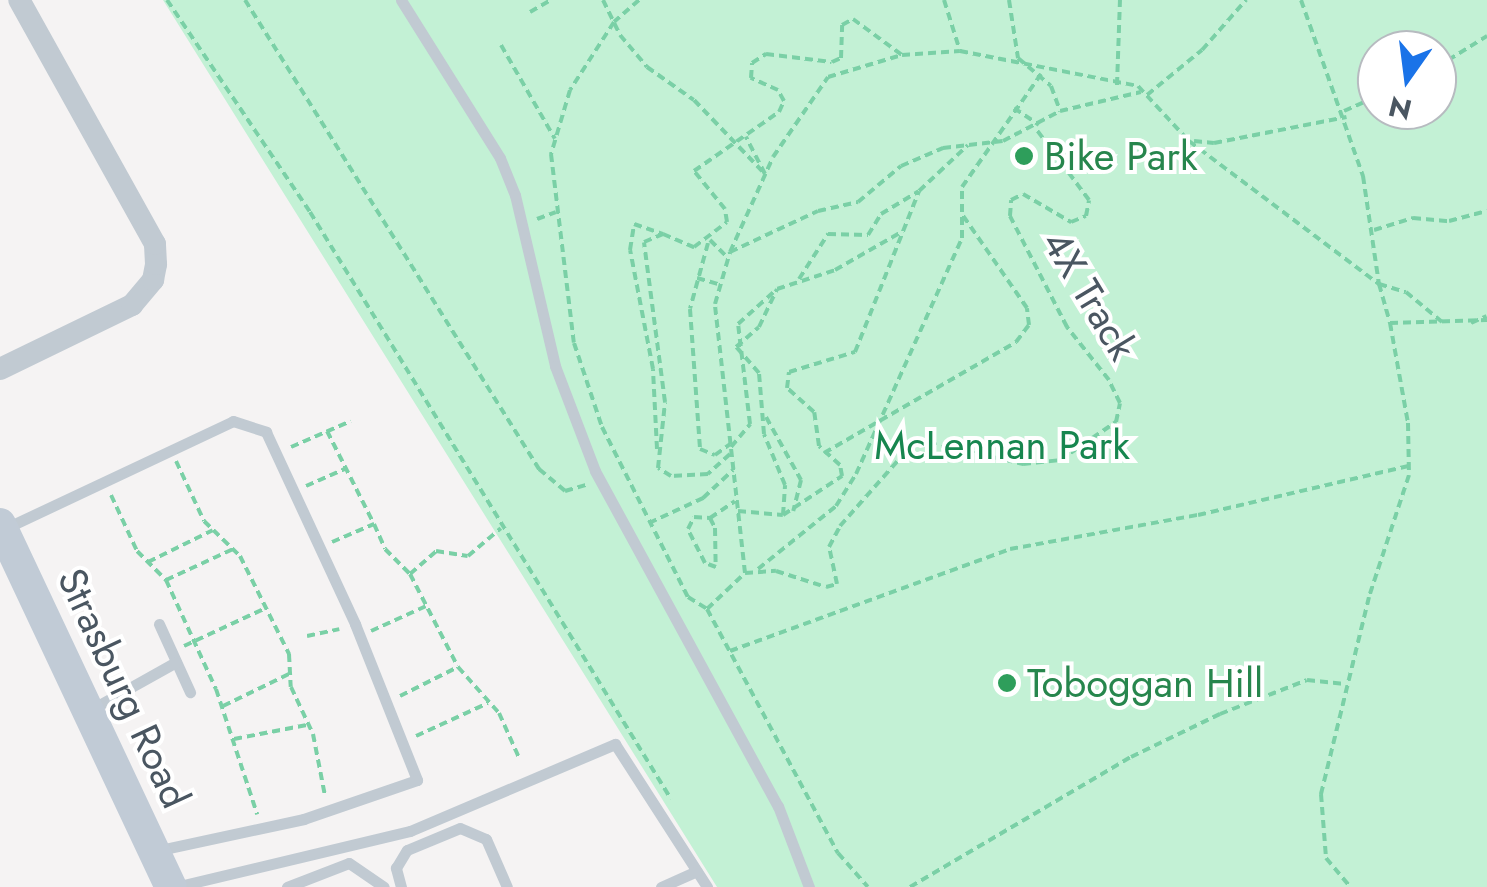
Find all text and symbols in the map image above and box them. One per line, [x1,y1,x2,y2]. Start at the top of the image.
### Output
north arrow [1357,30,1457,130]
text: N [1384,85,1416,130]
place label: Bike Park [1044,132,1198,180]
marker: Bike Park [1013,145,1035,167]
street label: 4X Track [1033,222,1147,368]
park label: McLennan Park [874,421,1130,469]
street label: Strasburg Road [48,561,200,815]
place label: Toboggan Hill [1027,659,1263,707]
marker: Toboggan Hill [996,672,1018,694]

